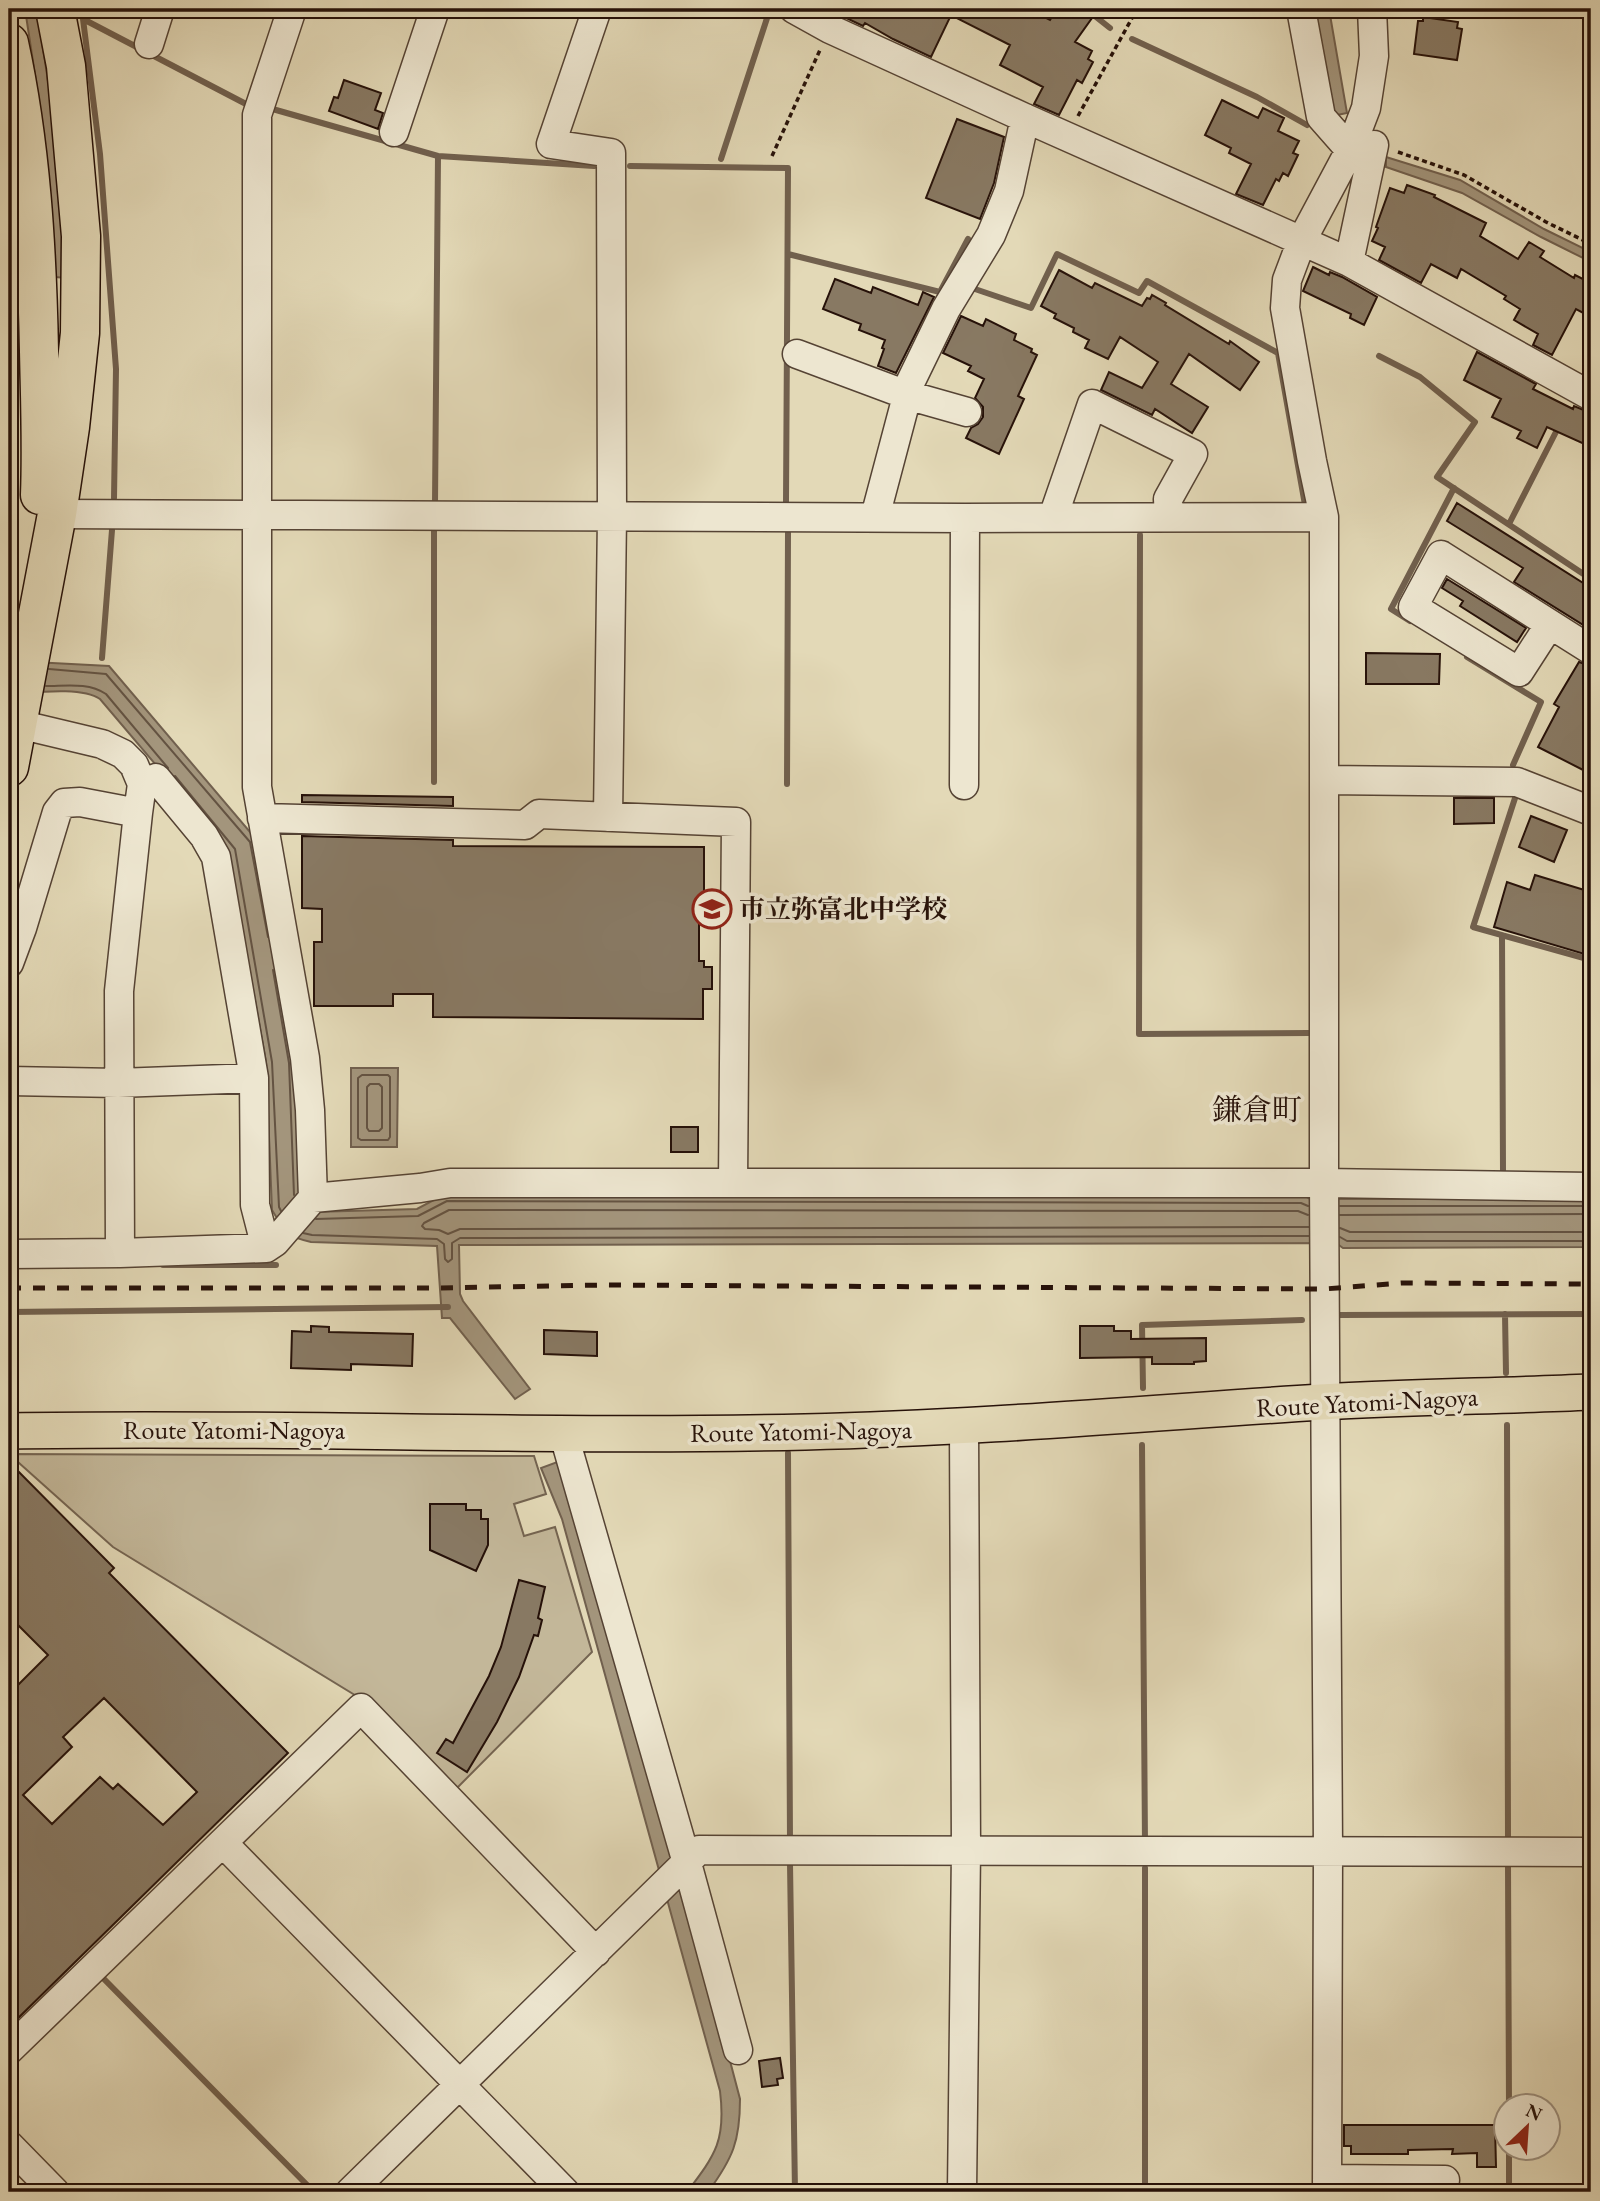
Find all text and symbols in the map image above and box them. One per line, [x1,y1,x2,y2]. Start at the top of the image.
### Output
school or university icon: 市立弥富北中学校 [691,888,733,930]
place label: 市立弥富北中学校 [739,892,947,926]
district label: 鎌倉町 [1212,1090,1302,1129]
street label: Route Yatomi-Nagoya [1255,1379,1479,1425]
street label: Route Yatomi-Nagoya [690,1412,913,1450]
street label: Route Yatomi-Nagoya [123,1413,346,1447]
north arrow [1492,2092,1562,2162]
text: N [1522,2097,1547,2127]

